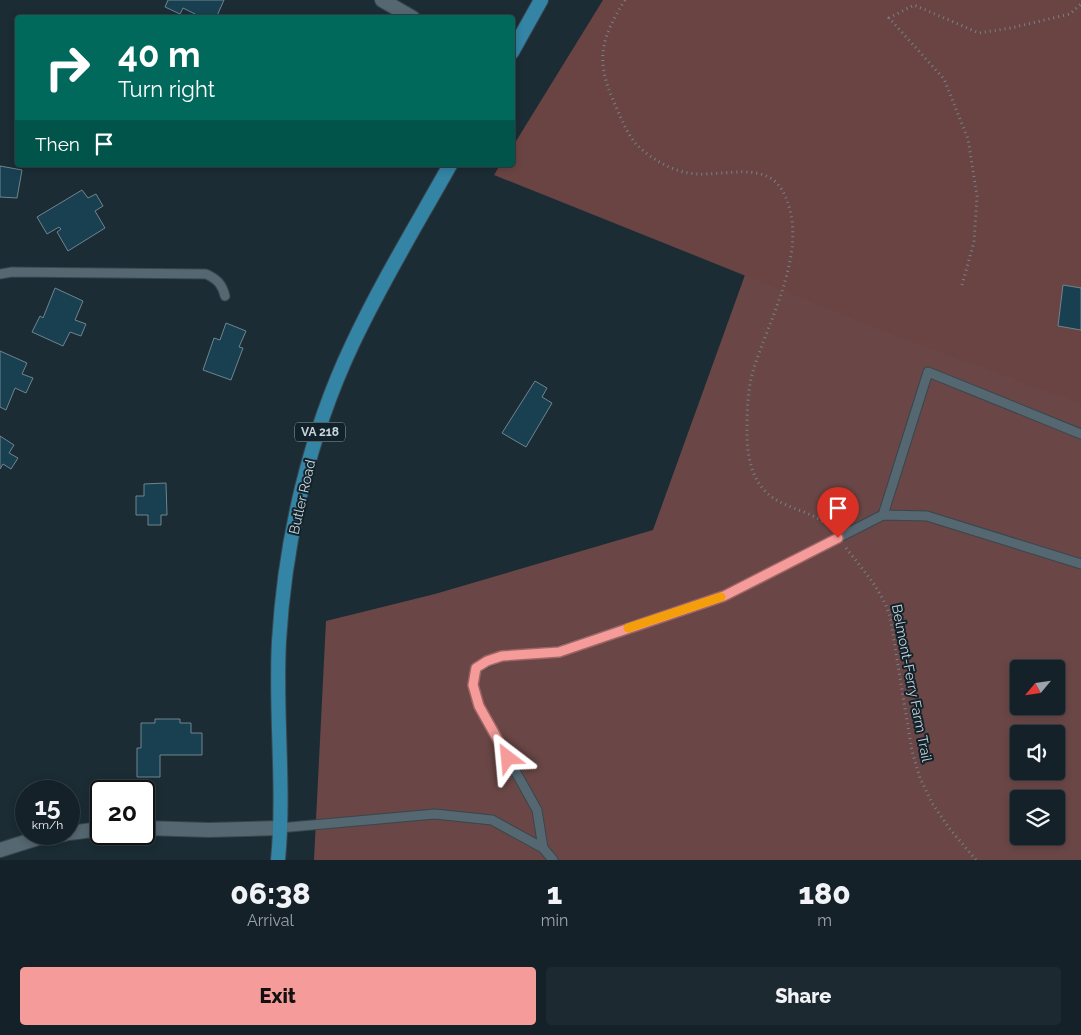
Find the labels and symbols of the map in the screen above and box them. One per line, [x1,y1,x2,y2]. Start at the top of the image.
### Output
road number: VA 218 [295,422,345,442]
street label: Butler Road [286,458,318,536]
pin [817,487,859,538]
street label: Belmont-Ferry Farm Trail [889,603,935,763]
north arrow [1010,660,1065,715]
position arrow [481,731,533,783]
speed limit sign: 20 [90,780,155,845]

